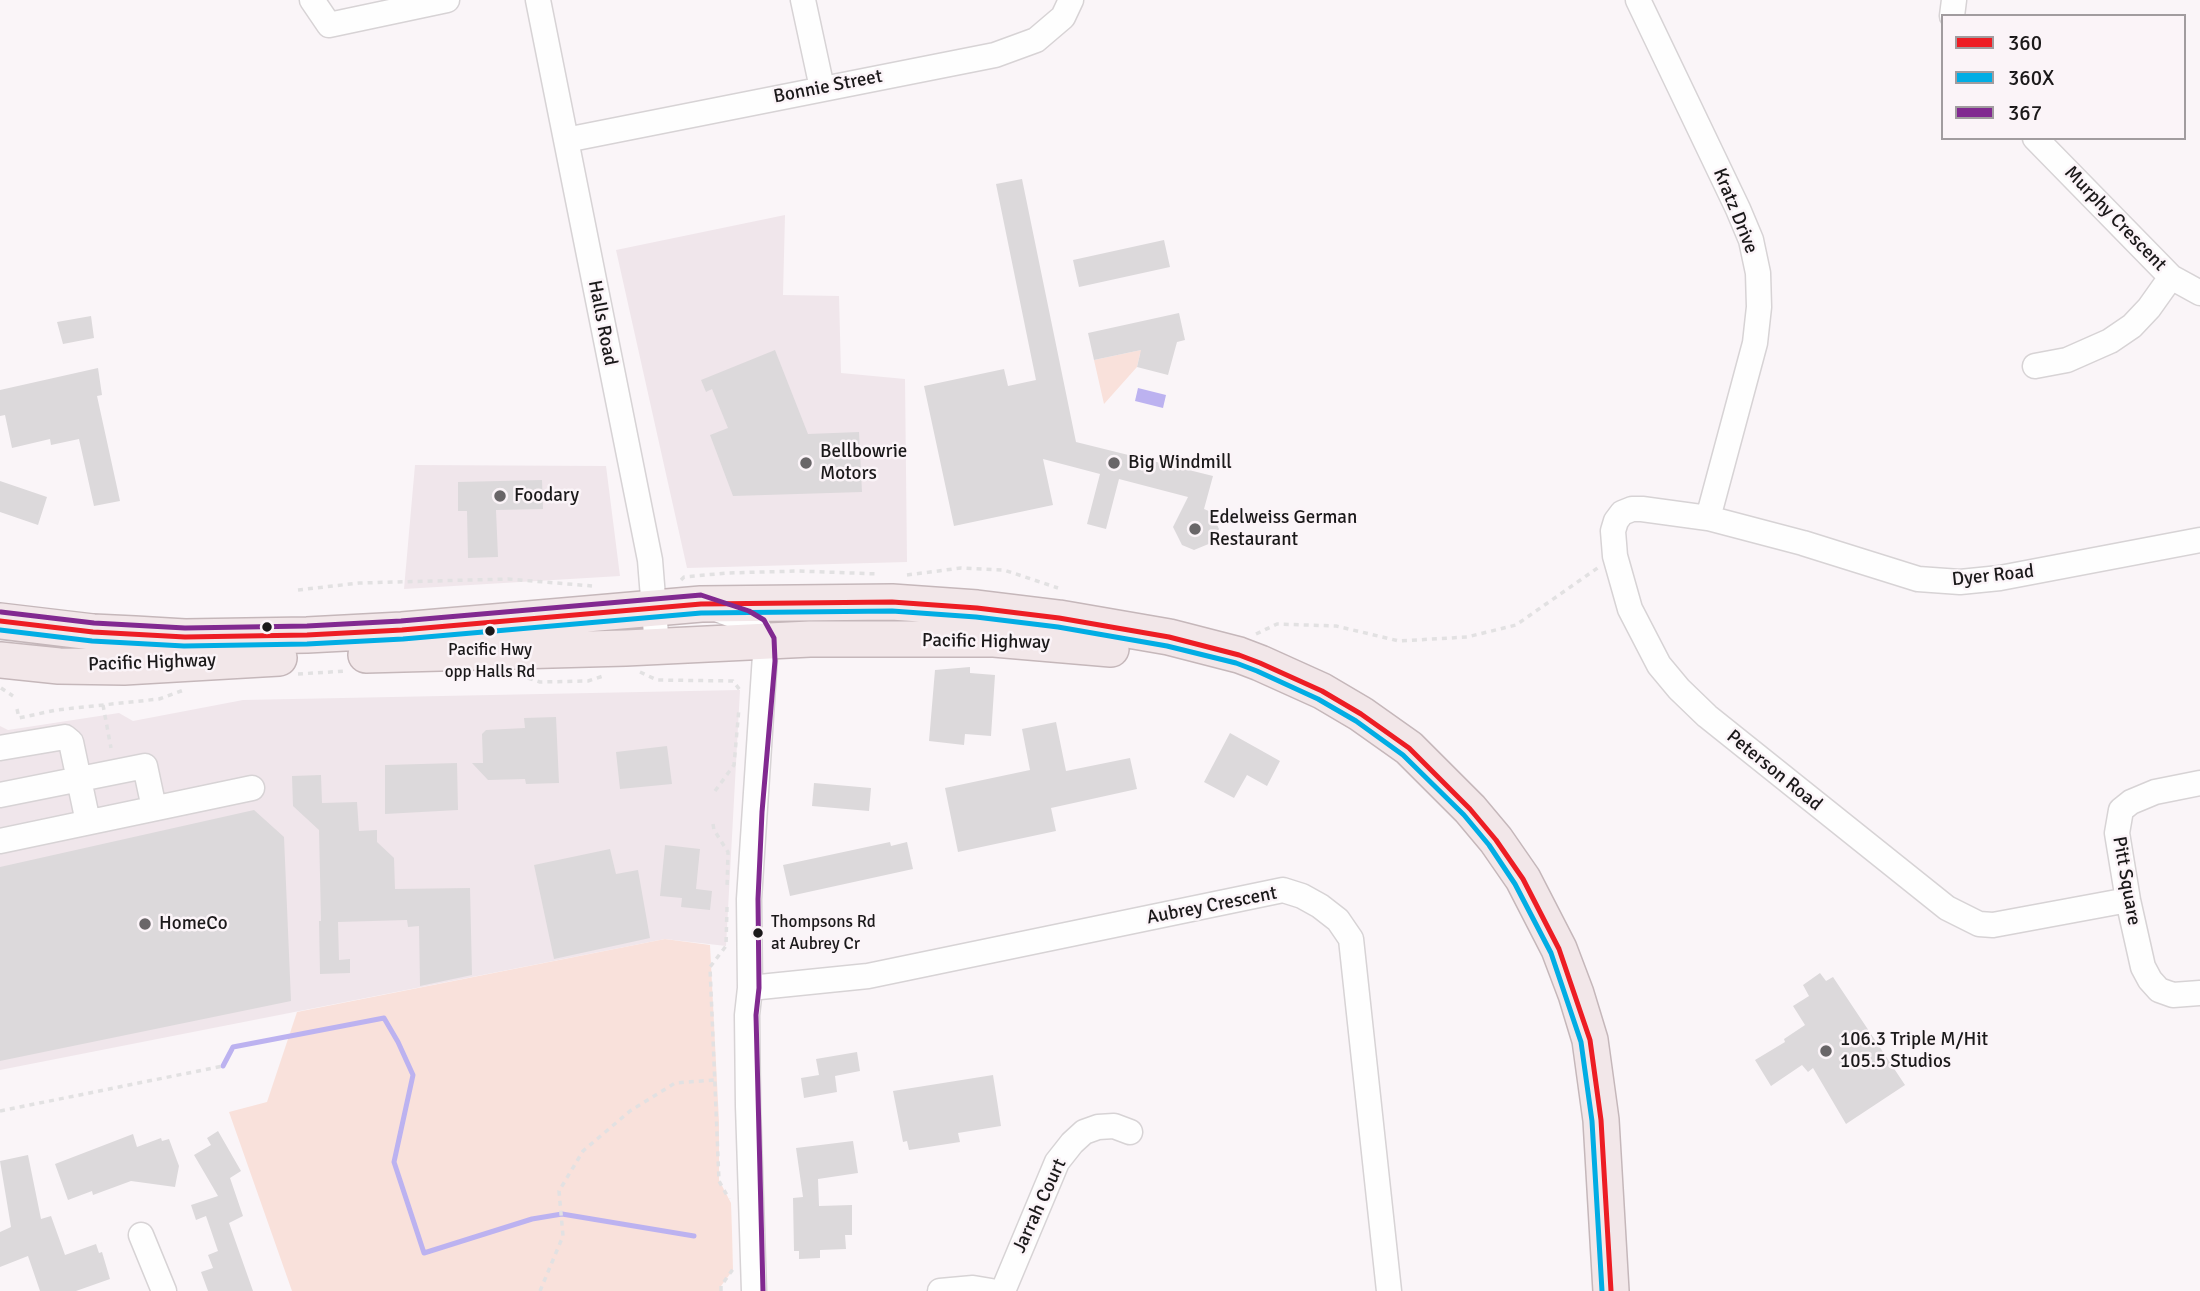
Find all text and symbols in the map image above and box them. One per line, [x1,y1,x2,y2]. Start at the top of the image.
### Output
legend [1941,14,2186,140]
text: 360 [2008,30,2042,56]
street label: Bonnie Street [772,65,884,109]
text: 360X [2008,65,2054,91]
text: 367 [2008,100,2042,126]
street label: Murphy Crescent [2059,162,2171,276]
street label: Kratz Drive [1708,165,1762,257]
street label: Halls Road [583,278,621,368]
place label: Bellbowrie Motors [820,441,907,485]
place label: Big Windmill [1128,452,1232,474]
marker: Bellbowrie Motors [798,455,814,471]
marker: Big Windmill [1106,455,1122,471]
place label: Foodary [514,485,579,507]
marker: Foodary [492,488,508,504]
place label: Edelweiss German Restaurant [1209,507,1357,551]
marker: Edelweiss German Restaurant [1187,521,1203,537]
street label: Dyer Road [1951,560,2035,592]
unlabelled marker [260,620,274,634]
marker: Pacific Hwy opp Halls Rd [483,624,497,638]
street label: Pacific Highway [922,629,1050,655]
place label: Pacific Hwy opp Halls Rd [445,641,535,681]
street label: Pacific Highway [88,649,216,677]
street label: Peterson Road [1722,726,1826,816]
street label: Pitt Square [2107,835,2145,927]
street label: Aubrey Crescent [1145,882,1279,930]
place label: HomeCo [159,913,228,935]
place label: Thompsons Rd at Aubrey Cr [771,913,876,953]
marker: HomeCo [137,916,153,932]
marker: Thompsons Rd at Aubrey Cr [751,926,765,940]
place label: 106.3 Triple M/Hit 105.5 Studios [1840,1029,1988,1073]
marker: 106.3 Triple M/Hit 105.5 Studios [1818,1043,1834,1059]
street label: Jarrah Court [1008,1155,1072,1257]

